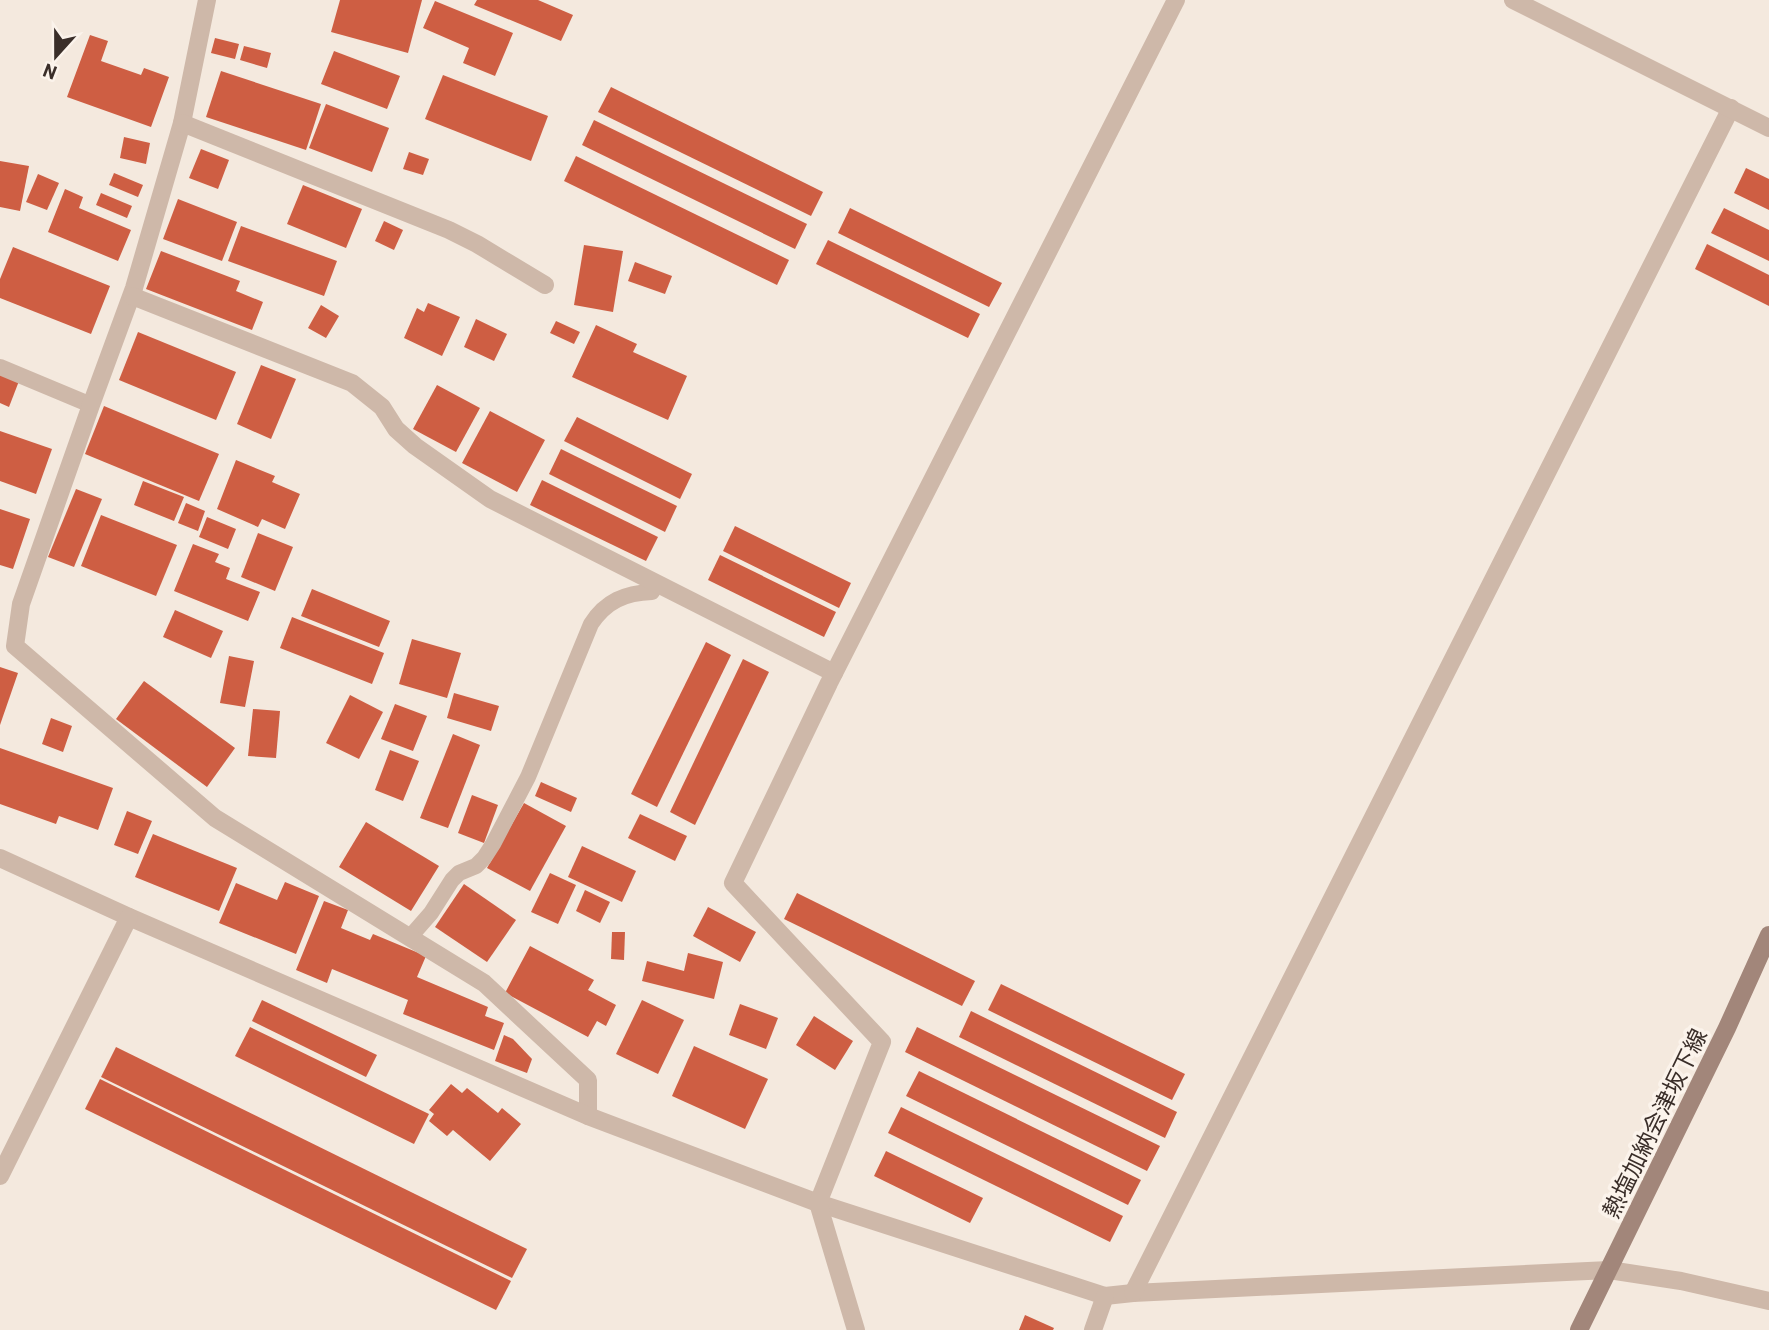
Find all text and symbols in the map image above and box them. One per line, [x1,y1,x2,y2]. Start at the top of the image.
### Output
north arrow [21,21,91,91]
text: N [40,59,60,85]
street label: 熱塩加納会津坂下線 [1596,1024,1712,1222]

